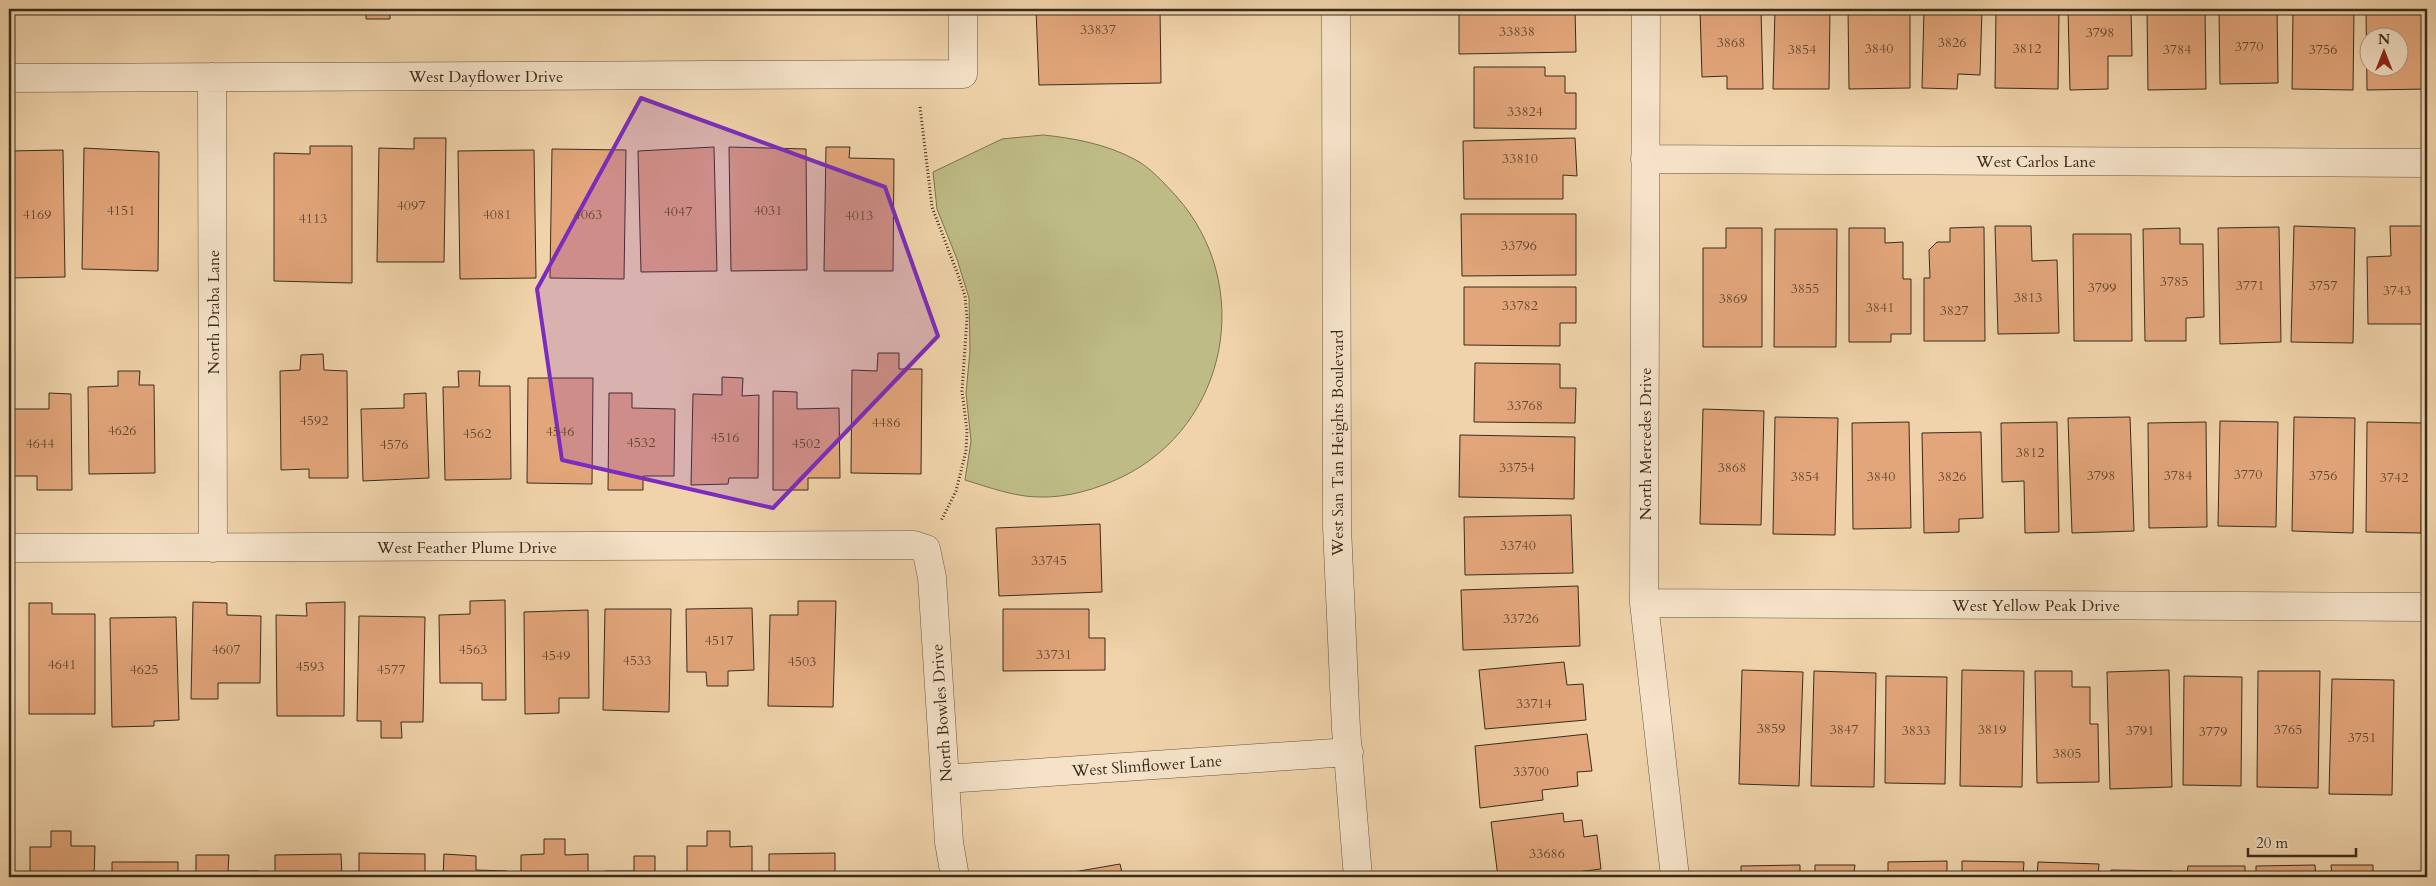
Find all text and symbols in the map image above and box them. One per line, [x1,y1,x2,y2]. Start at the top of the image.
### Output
house number: 33837 [1080,20,1116,39]
house number: 33838 [1499,22,1535,41]
house number: 3798 [2086,23,2114,42]
north arrow [2358,28,2408,78]
text: N [2378,30,2390,49]
house number: 3868 [1717,33,1745,52]
house number: 3826 [1938,33,1966,52]
house number: 3770 [2235,37,2263,56]
house number: 3840 [1865,39,1893,58]
house number: 3812 [2013,39,2041,58]
house number: 3854 [1788,40,1816,59]
house number: 3784 [2163,40,2191,59]
house number: 3756 [2309,40,2337,59]
street label: West Dayflower Drive [408,66,563,88]
house number: 33824 [1507,102,1543,121]
house number: 33810 [1502,149,1538,168]
street label: West Carlos Lane [1975,151,2096,173]
house number: 4097 [397,196,425,215]
house number: 4151 [107,201,135,220]
house number: 4031 [754,201,782,220]
house number: 4047 [664,202,692,221]
house number: 4169 [23,205,51,224]
house number: 4081 [483,205,511,224]
house number: 4063 [574,205,602,224]
house number: 4013 [845,206,873,225]
house number: 4113 [299,209,327,228]
house number: 33796 [1501,236,1537,255]
street label: North Draba Lane [203,250,225,374]
house number: 3785 [2160,272,2188,291]
house number: 3771 [2236,276,2264,295]
house number: 3757 [2309,276,2337,295]
house number: 3799 [2088,278,2116,297]
house number: 3855 [1791,279,1819,298]
house number: 3743 [2383,281,2411,300]
house number: 3813 [2014,288,2042,307]
house number: 3869 [1719,289,1747,308]
house number: 33782 [1502,296,1538,315]
house number: 3841 [1866,298,1894,317]
house number: 3827 [1940,301,1968,320]
street label: West San Tan Heights Boulevard [1327,329,1349,557]
street label: North Mercedes Drive [1635,367,1657,521]
house number: 33768 [1507,396,1543,415]
house number: 4592 [300,411,328,430]
house number: 4486 [872,413,900,432]
house number: 4626 [108,421,136,440]
house number: 4546 [546,422,574,441]
house number: 4562 [463,424,491,443]
house number: 4516 [711,428,739,447]
house number: 4532 [627,433,655,452]
house number: 4644 [26,434,54,453]
house number: 4502 [792,434,820,453]
house number: 4576 [380,435,408,454]
house number: 3812 [2016,443,2044,462]
house number: 33754 [1499,458,1535,477]
house number: 3868 [1718,458,1746,477]
house number: 3770 [2234,465,2262,484]
house number: 3798 [2087,466,2115,485]
house number: 3784 [2164,466,2192,485]
house number: 3756 [2309,466,2337,485]
house number: 3854 [1791,467,1819,486]
house number: 3840 [1867,467,1895,486]
house number: 3826 [1938,467,1966,486]
house number: 3742 [2380,468,2408,487]
house number: 33740 [1500,536,1536,555]
street label: West Feather Plume Drive [376,537,557,559]
house number: 33745 [1031,551,1067,570]
street label: West Yellow Peak Drive [1951,595,2120,617]
house number: 33726 [1503,609,1539,628]
house number: 4517 [705,631,733,650]
house number: 4607 [212,640,240,659]
house number: 4563 [459,640,487,659]
street label: North Bowles Drive [926,643,958,783]
house number: 33731 [1036,645,1072,664]
house number: 4549 [542,646,570,665]
house number: 4533 [623,651,651,670]
house number: 4503 [788,652,816,671]
house number: 4641 [48,655,76,674]
house number: 4593 [296,657,324,676]
house number: 4625 [130,660,158,679]
house number: 4577 [377,660,405,679]
house number: 33714 [1516,694,1552,713]
house number: 3859 [1757,719,1785,738]
house number: 3847 [1830,720,1858,739]
house number: 3819 [1978,720,2006,739]
house number: 3765 [2274,720,2302,739]
house number: 3833 [1902,721,1930,740]
house number: 3791 [2126,721,2154,740]
house number: 3779 [2199,722,2227,741]
house number: 3751 [2348,728,2376,747]
house number: 3805 [2053,744,2081,763]
street label: West Slimflower Lane [1070,750,1223,782]
house number: 33700 [1513,762,1549,781]
scale bar [2248,826,2356,858]
text: 20 m [2256,833,2288,853]
house number: 33686 [1529,844,1565,863]

